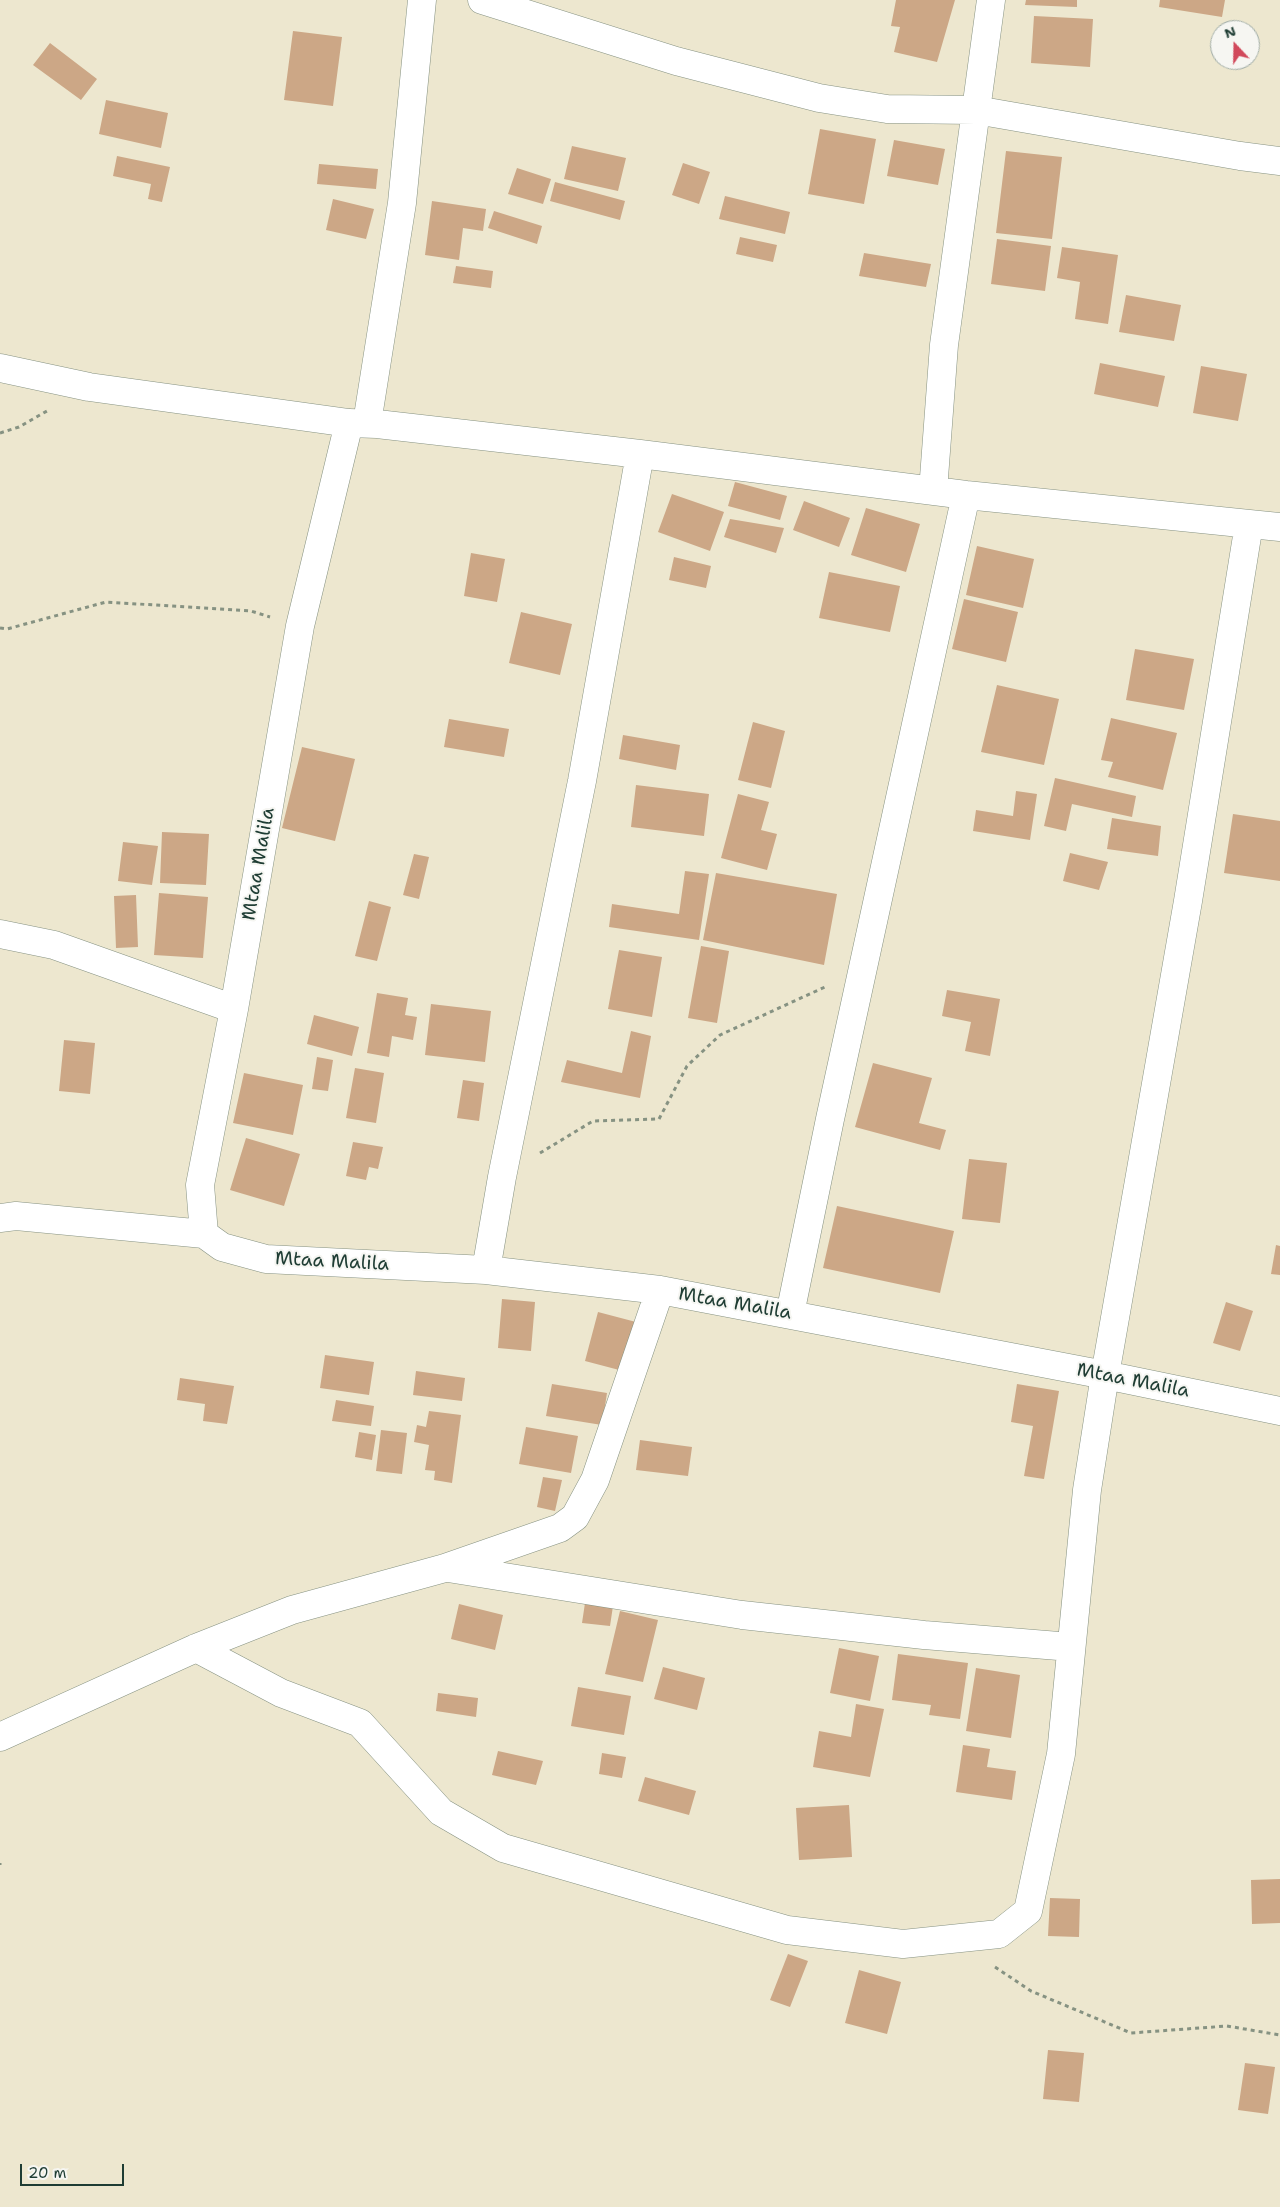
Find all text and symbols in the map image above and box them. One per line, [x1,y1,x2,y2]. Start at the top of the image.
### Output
north arrow [1210,20,1260,70]
text: N [1222,22,1238,42]
street label: Mtaa Malila [238,806,280,922]
street label: Mtaa Malila [274,1248,390,1276]
street label: Mtaa Malila [677,1283,793,1325]
street label: Mtaa Malila [1075,1359,1191,1403]
scale bar [22,2154,126,2186]
text: 20 m [28,2163,67,2183]

